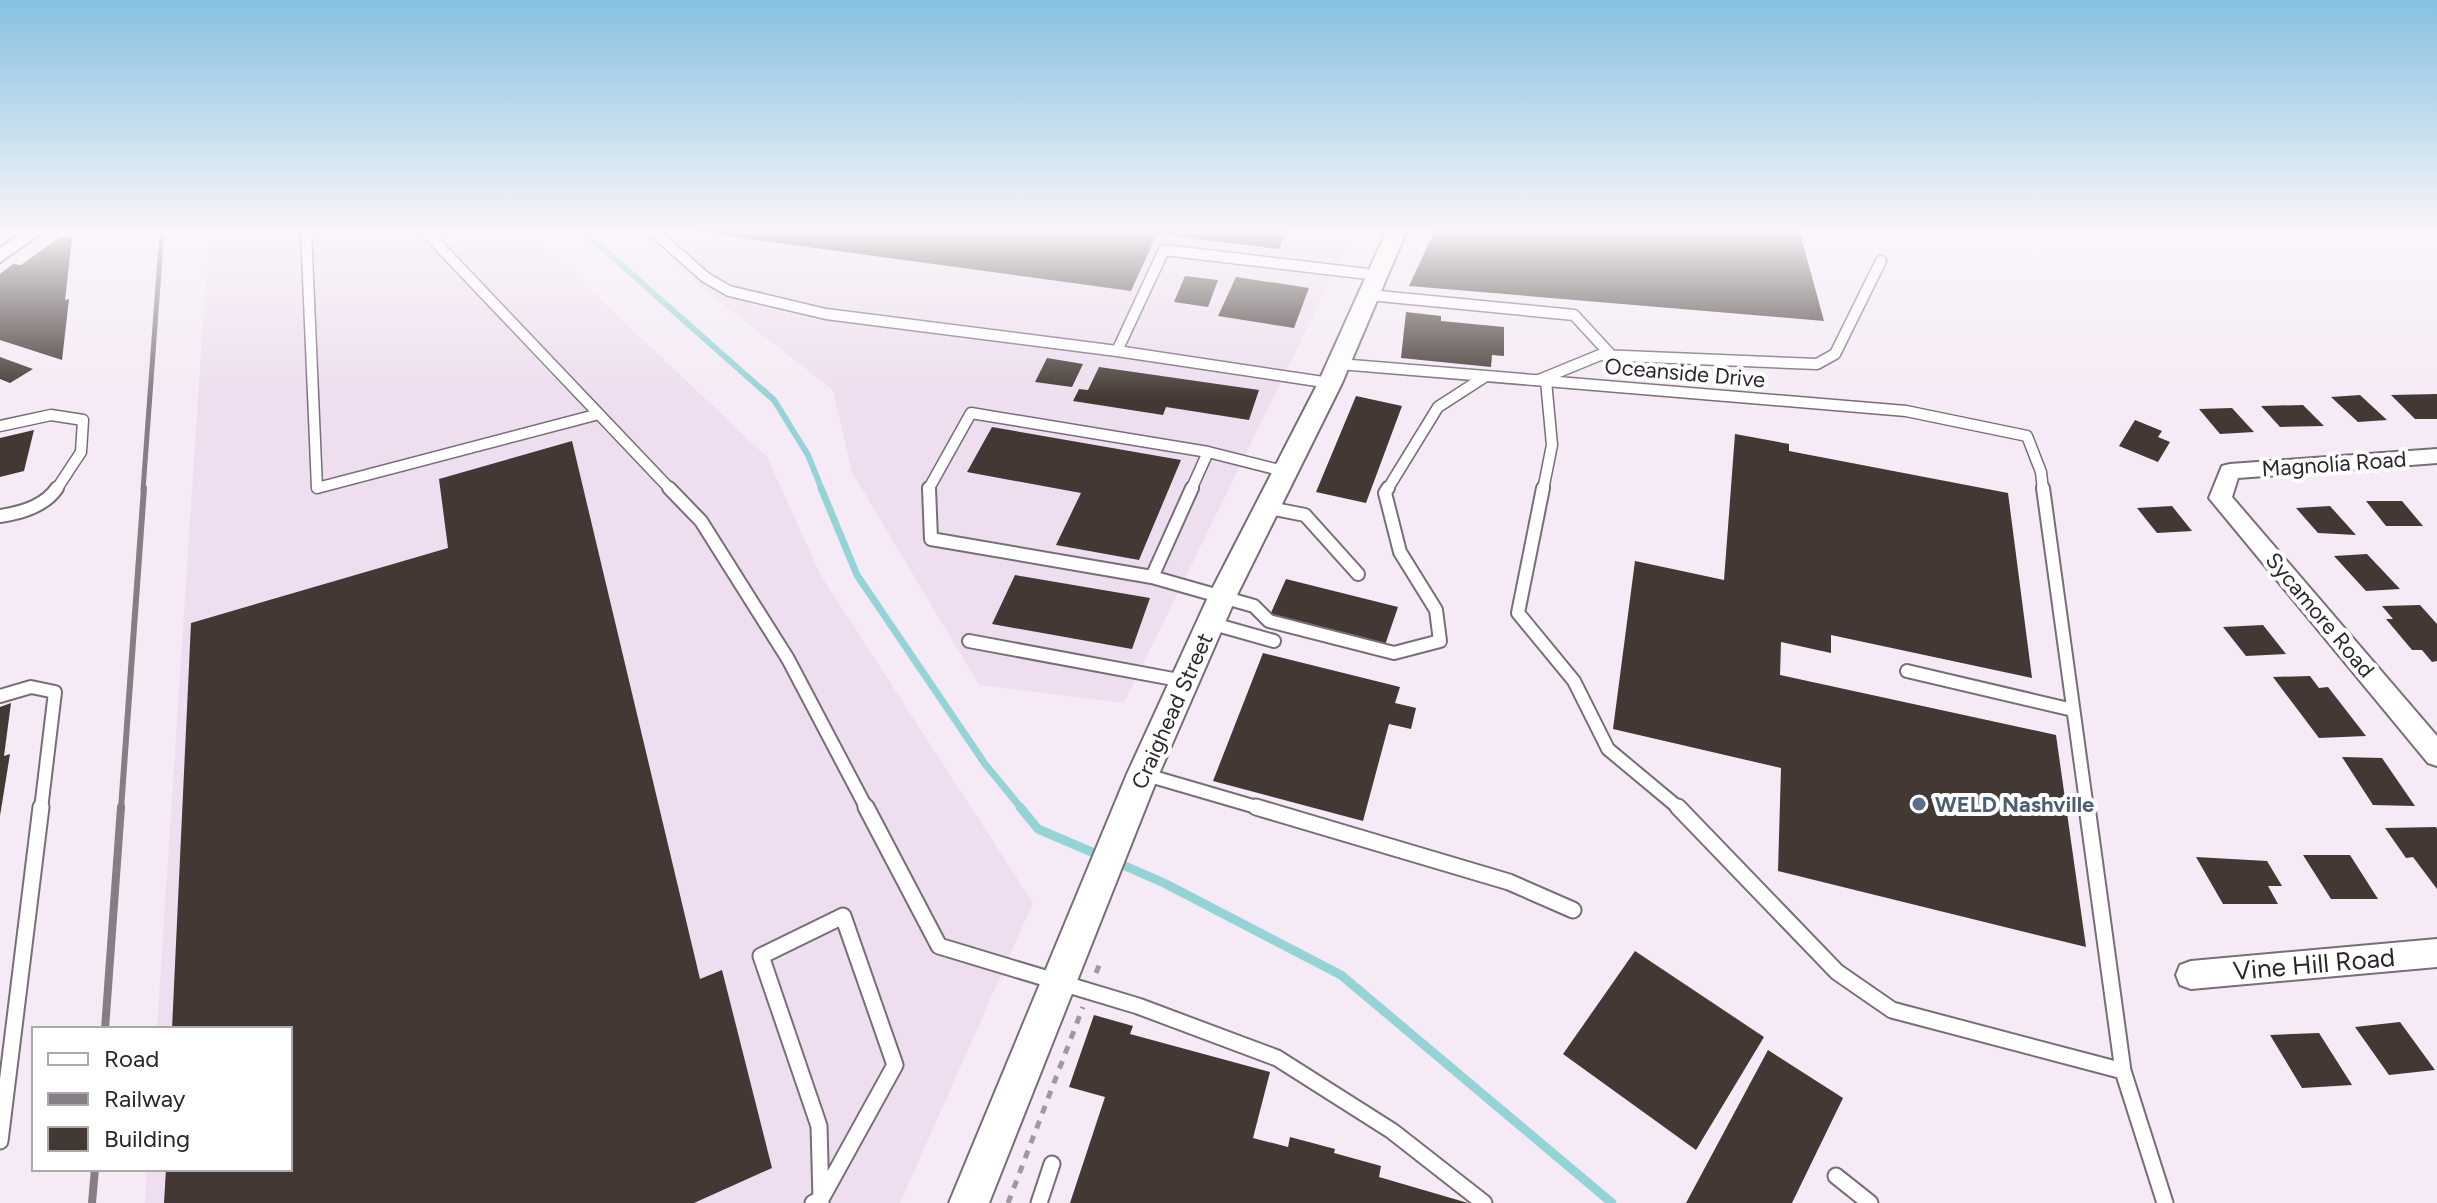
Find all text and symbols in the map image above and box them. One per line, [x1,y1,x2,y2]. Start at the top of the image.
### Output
street label: Oceanside Drive [1604,353,1766,393]
street label: Magnolia Road [2261,445,2407,483]
street label: Sycamore Road [2260,547,2380,683]
street label: Craighead Street [1126,629,1218,793]
place label: WELD Nashville [1935,791,2094,818]
marker: WELD Nashville [1910,795,1928,813]
street label: Vine Hill Road [2232,941,2396,987]
legend [32,1027,292,1171]
text: Road [104,1044,159,1073]
text: Railway [104,1084,186,1113]
text: Building [104,1124,190,1153]

